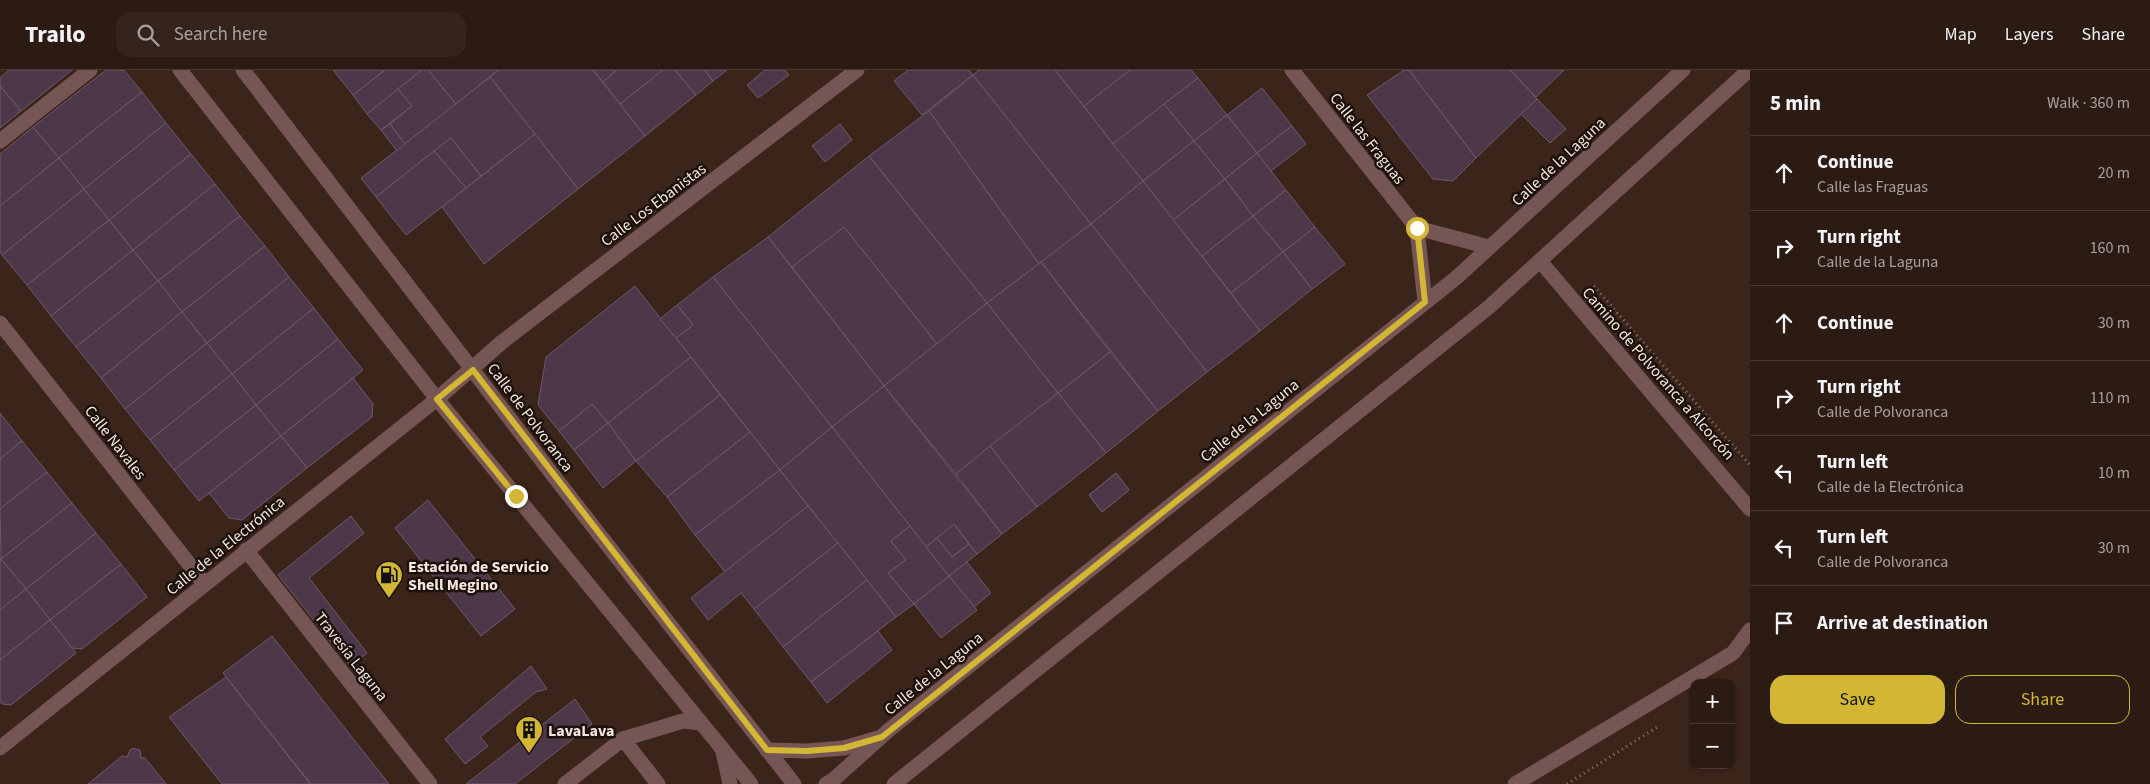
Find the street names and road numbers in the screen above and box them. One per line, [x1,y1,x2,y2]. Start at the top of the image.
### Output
street label: Calle las Fraguas [1324,88,1410,189]
street label: Calle de la Laguna [1507,112,1611,211]
street label: Calle Los Ebanistas [596,158,711,252]
street label: Camino de Polvoranca a Alcorcón [1577,283,1739,465]
street label: Calle de Polvoranca [482,359,578,477]
street label: Calle de la Laguna [1196,374,1304,467]
street label: Calle Navales [79,401,151,485]
street label: Calle de la Electrónica [162,491,290,601]
street label: Travesía Laguna [309,607,393,706]
street label: Calle de la Laguna [880,627,988,720]

